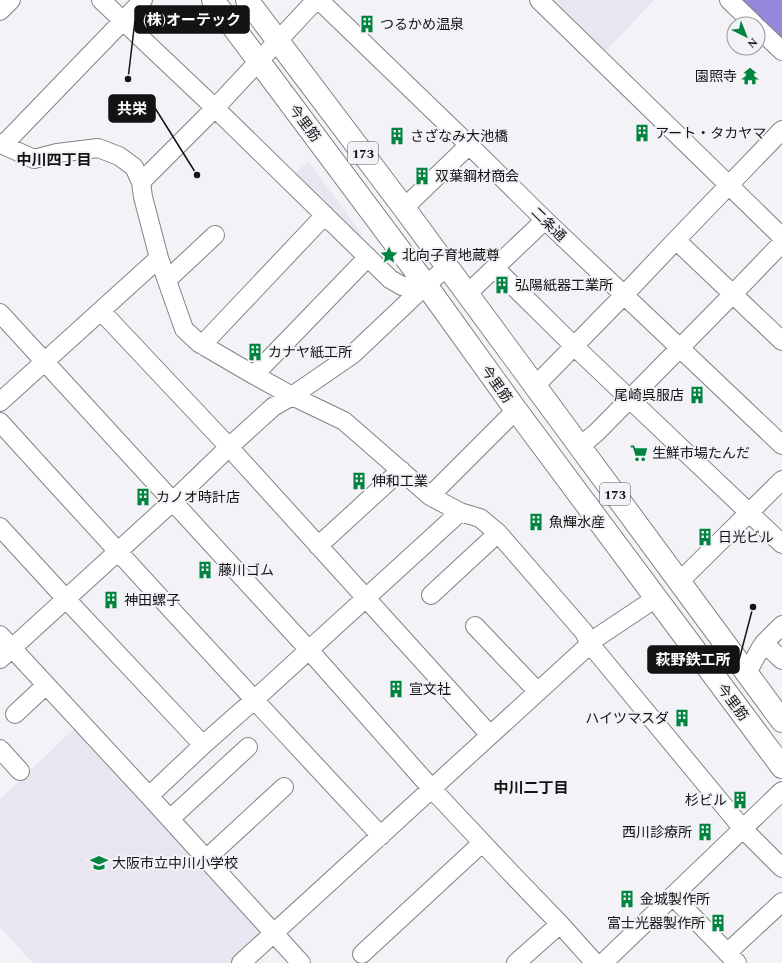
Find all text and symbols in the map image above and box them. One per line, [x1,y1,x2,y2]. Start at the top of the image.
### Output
callout: (株)オーテック [135,6,249,33]
text: (株)オーテック [143,9,241,32]
building icon: つるかめ温泉 [357,14,377,34]
place label: つるかめ温泉 [380,14,464,35]
north arrow [726,16,766,56]
text: N [743,34,762,52]
place label: 園照寺 [695,66,737,87]
temple icon: 園照寺 [740,66,760,86]
callout: 共栄 [109,95,155,122]
text: 共栄 [117,98,147,121]
street label: 今里筋 [284,100,326,146]
building icon: アート・タカヤマ [632,123,652,143]
place label: アート・タカヤマ [655,123,766,144]
building icon: さざなみ大池橋 [387,126,407,146]
place label: さざなみ大池橋 [410,126,508,147]
road number: 173 [348,142,378,164]
district label: 中川四丁目 [16,149,92,172]
building icon: 双葉鋼材商会 [412,166,432,186]
place label: 双葉鋼材商会 [435,166,519,187]
street label: 二条通 [526,202,571,247]
place icon: 北向子育地蔵尊 [379,245,399,265]
place label: 北向子育地蔵尊 [402,245,500,266]
building icon: 弘陽紙器工業所 [492,275,512,295]
place label: 弘陽紙器工業所 [515,275,613,296]
building icon: カナヤ紙工所 [245,342,265,362]
place label: カナヤ紙工所 [268,342,352,363]
street label: 今里筋 [476,361,517,407]
place label: 尾崎呉服店 [614,385,684,406]
building icon: 尾崎呉服店 [687,385,707,405]
supermarket icon: 生鮮市場たんだ [629,443,649,463]
place label: 生鮮市場たんだ [652,443,750,464]
building icon: 伸和工業 [349,471,369,491]
place label: 伸和工業 [372,471,428,492]
road number: 173 [600,483,630,505]
building icon: カノオ時計店 [133,487,153,507]
place label: カノオ時計店 [156,487,240,508]
building icon: 魚輝水産 [526,512,546,532]
place label: 魚輝水産 [549,512,605,533]
building icon: 日光ビル [695,527,715,547]
place label: 日光ビル [718,527,774,548]
building icon: 藤川ゴム [195,560,215,580]
place label: 藤川ゴム [218,560,274,581]
building icon: 神田螺子 [101,590,121,610]
place label: 神田螺子 [124,590,180,611]
callout: 萩野鉄工所 [648,646,739,673]
text: 萩野鉄工所 [655,649,731,672]
building icon: 宣文社 [386,679,406,699]
place label: 宣文社 [409,679,451,700]
street label: 今里筋 [712,679,754,725]
place label: ハイツマスダ [585,708,669,729]
building icon: ハイツマスダ [672,708,692,728]
district label: 中川二丁目 [493,777,569,800]
place label: 杉ビル [685,790,727,811]
building icon: 杉ビル [730,790,750,810]
place label: 西川診療所 [622,822,692,843]
building icon: 西川診療所 [695,822,715,842]
school or university icon: 大阪市立中川小学校 [89,853,109,873]
place label: 大阪市立中川小学校 [112,853,238,874]
building icon: 金城製作所 [617,889,637,909]
place label: 金城製作所 [640,889,710,910]
place label: 富士光器製作所 [607,913,705,934]
building icon: 富士光器製作所 [708,913,728,933]

